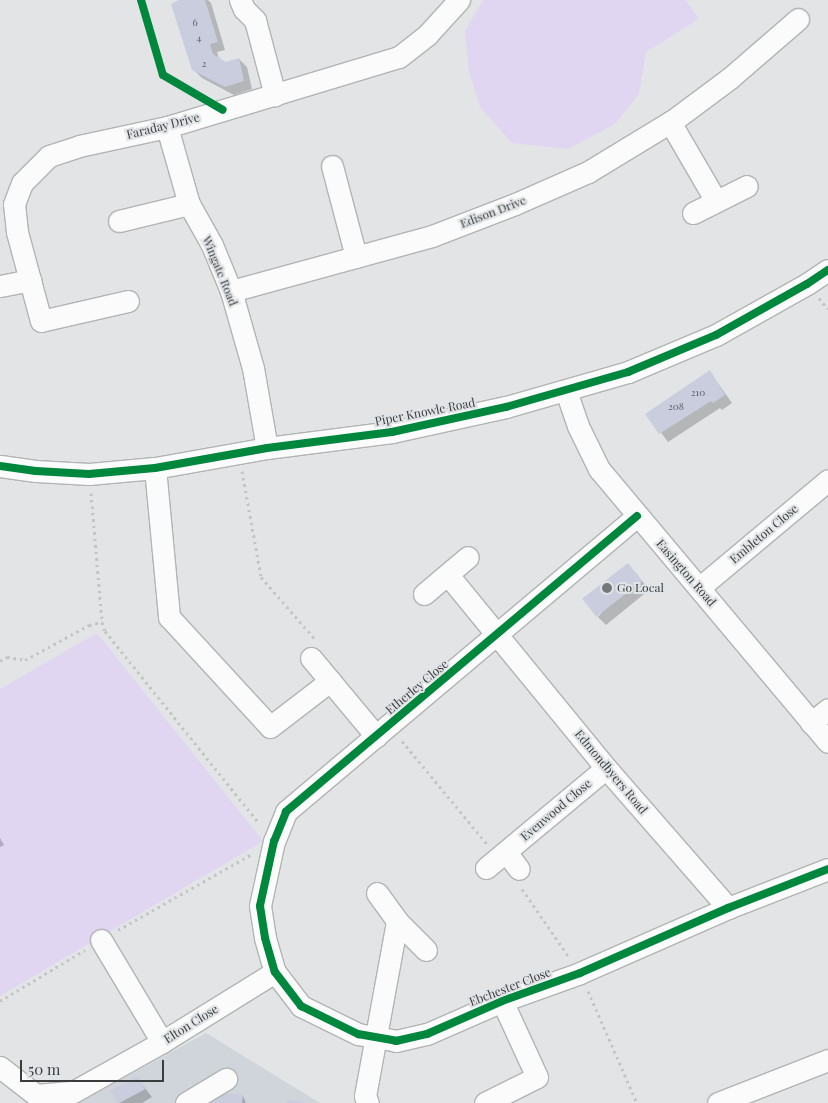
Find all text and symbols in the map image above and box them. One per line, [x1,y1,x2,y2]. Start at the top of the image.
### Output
house number: 6 [192,17,198,29]
house number: 4 [197,32,201,44]
house number: 2 [202,58,206,70]
street label: Faraday Drive [125,110,201,142]
street label: Edison Drive [458,193,528,231]
street label: Wingate Road [199,234,241,308]
house number: 210 [691,387,705,399]
street label: Piper Knowle Road [374,395,476,429]
house number: 208 [668,401,684,413]
street label: Embleton Close [727,501,801,567]
street label: Easington Road [653,537,719,609]
place label: Go Local [617,581,664,595]
marker: Go Local [601,582,613,594]
street label: Etherley Close [383,657,451,717]
street label: Edmondbyers Road [572,727,650,817]
street label: Evenwood Close [518,776,594,844]
street label: Ebchester Close [467,965,553,1009]
street label: Elton Close [161,1002,221,1046]
scale bar [22,1050,166,1082]
text: 50 m [28,1059,60,1079]

